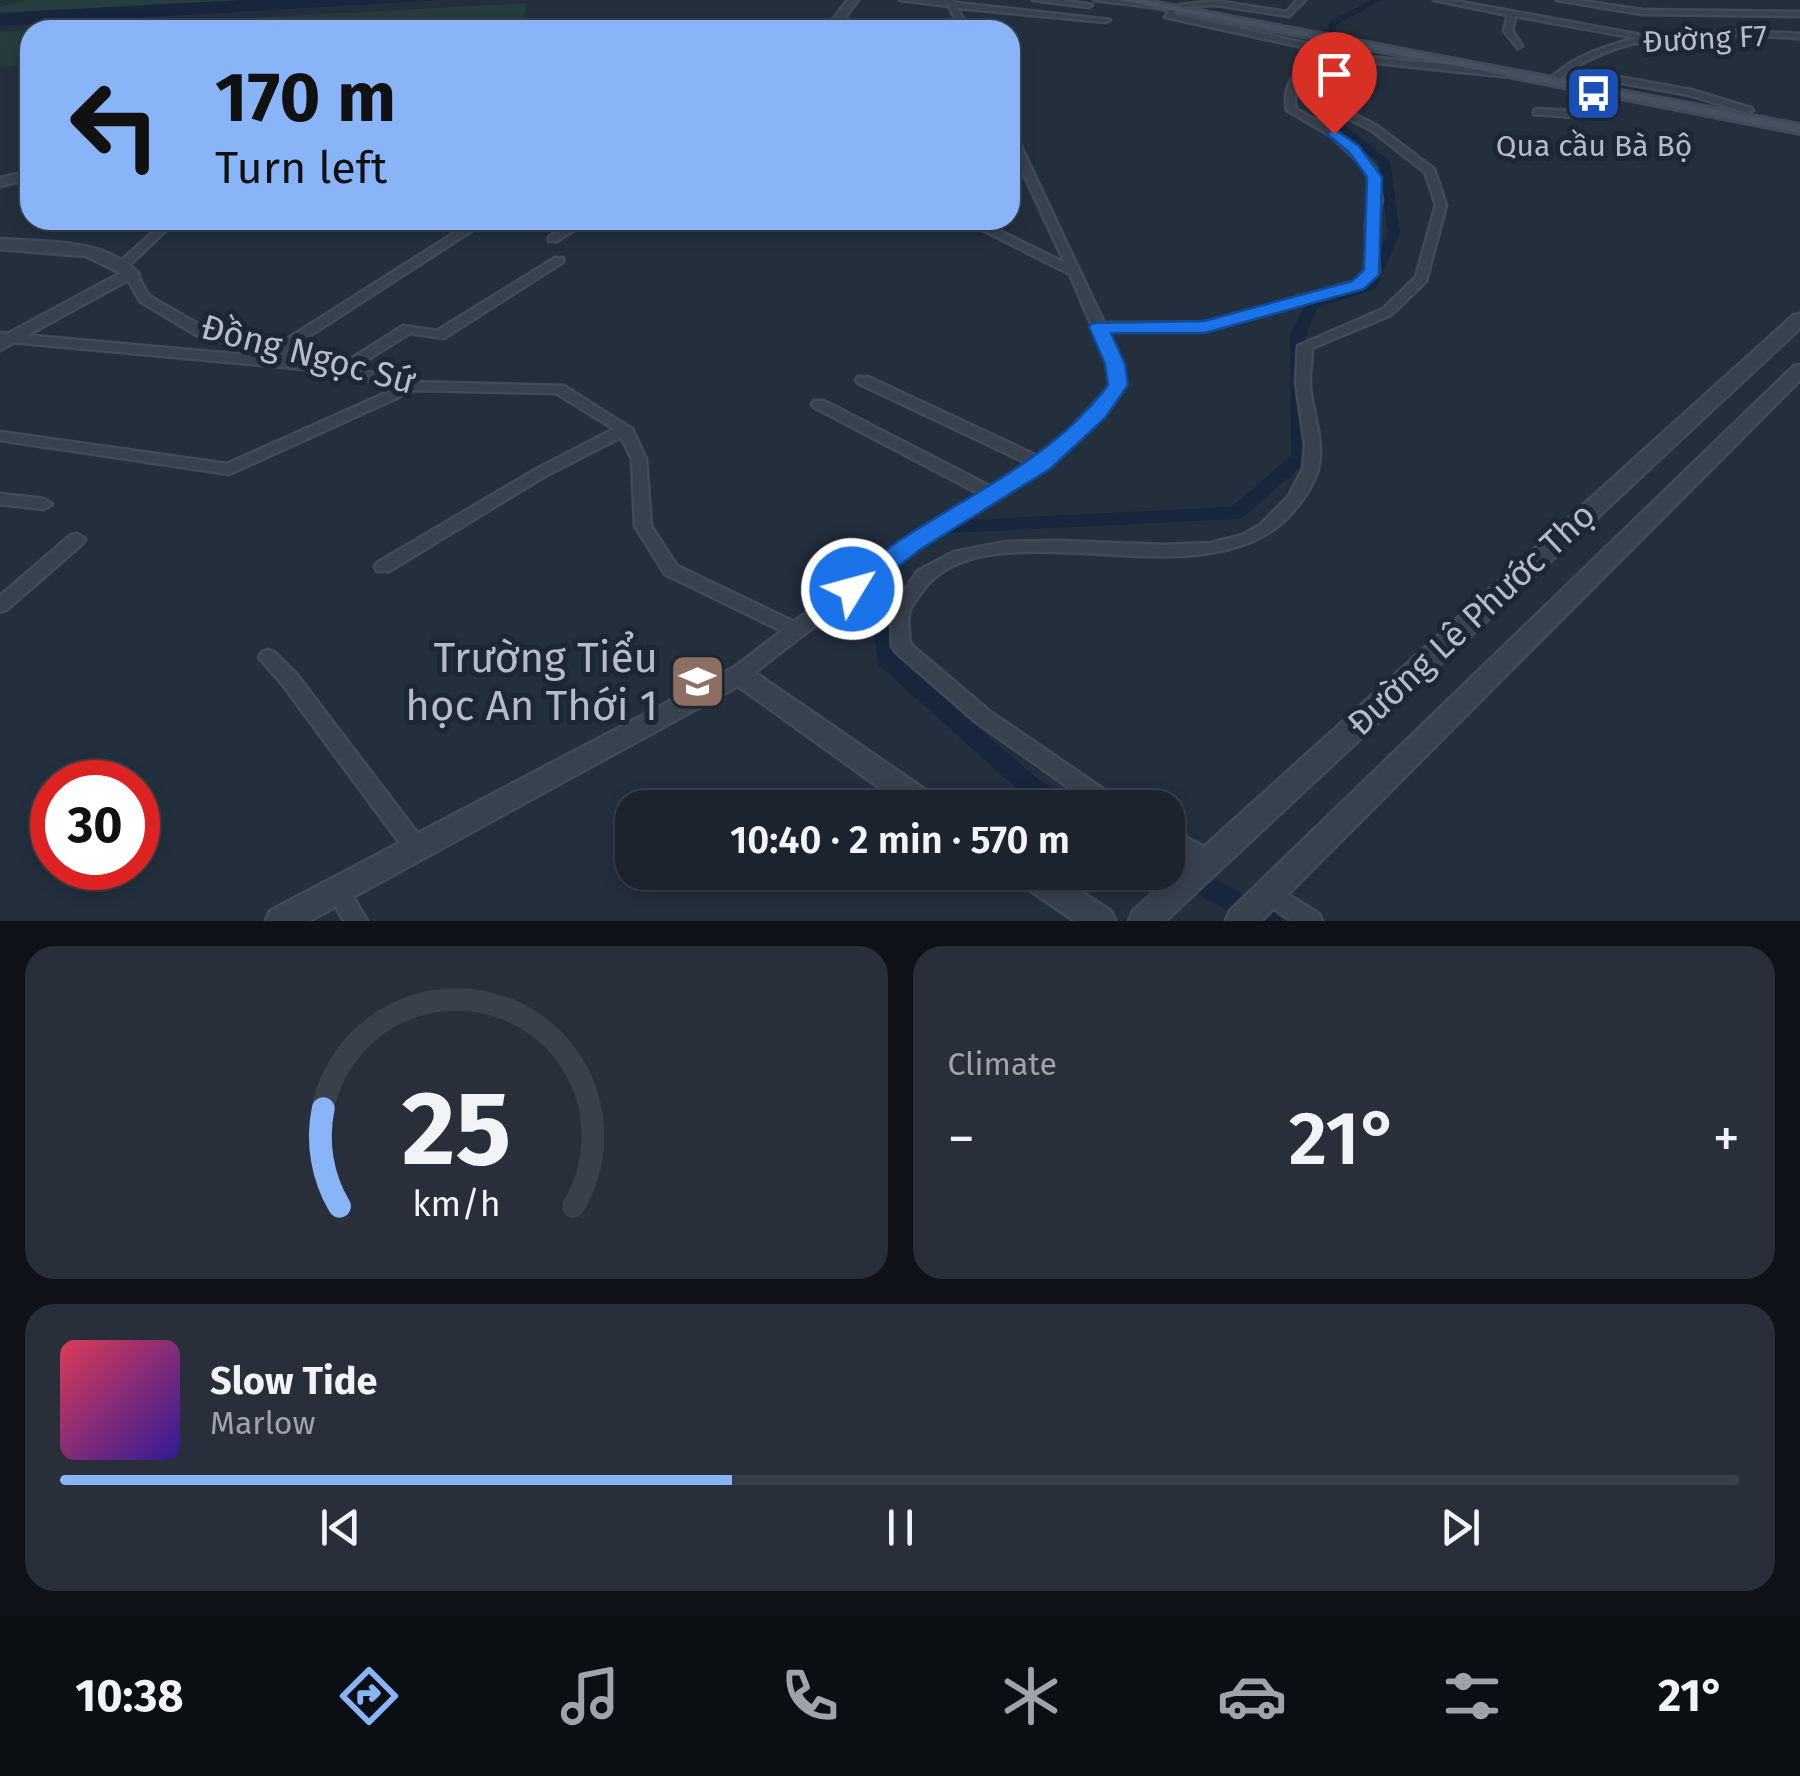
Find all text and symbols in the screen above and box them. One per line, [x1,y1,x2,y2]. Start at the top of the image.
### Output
street label: Đường F7 [1642,18,1768,60]
pin [1292,32,1377,135]
icon: arrive [1307,47,1362,102]
text: 170 m [215,56,396,140]
icon: left [50,60,180,190]
bus stop icon: Qua cầu Bà Bộ [1564,64,1624,124]
place label: Qua cầu Bà Bộ [1496,128,1692,164]
text: Turn left [215,141,387,195]
street label: Đồng Ngọc Sứ [197,305,420,403]
street label: Đường Lê Phước Thọ [1339,494,1603,744]
position arrow [800,537,904,641]
place label: Trường Tiểu học An Thới 1 [405,631,658,731]
school or university icon: Trường Tiểu học An Thới 1 [667,652,727,712]
speed limit sign: 30 [30,760,160,890]
text: 10:40 · 2 min · 570 m [730,817,1070,863]
text: Climate [948,1045,1057,1083]
text: 25 [401,1067,511,1192]
text: 21° [1289,1094,1399,1184]
text: − [948,1106,975,1172]
text: + [1713,1106,1740,1172]
text: km/h [412,1183,500,1225]
text: Slow Tide [210,1358,378,1404]
text: Marlow [210,1404,316,1442]
icon: previous [313,1500,368,1555]
icon: pause [873,1500,928,1555]
icon: next [1433,1500,1488,1555]
icon: directions [334,1661,404,1731]
icon: music [555,1661,625,1731]
icon: phone [775,1661,845,1731]
icon: climate [996,1661,1066,1731]
icon: car [1217,1661,1287,1731]
icon: filters [1437,1661,1507,1731]
text: 10:38 [75,1669,184,1723]
text: 21° [1658,1669,1725,1723]

